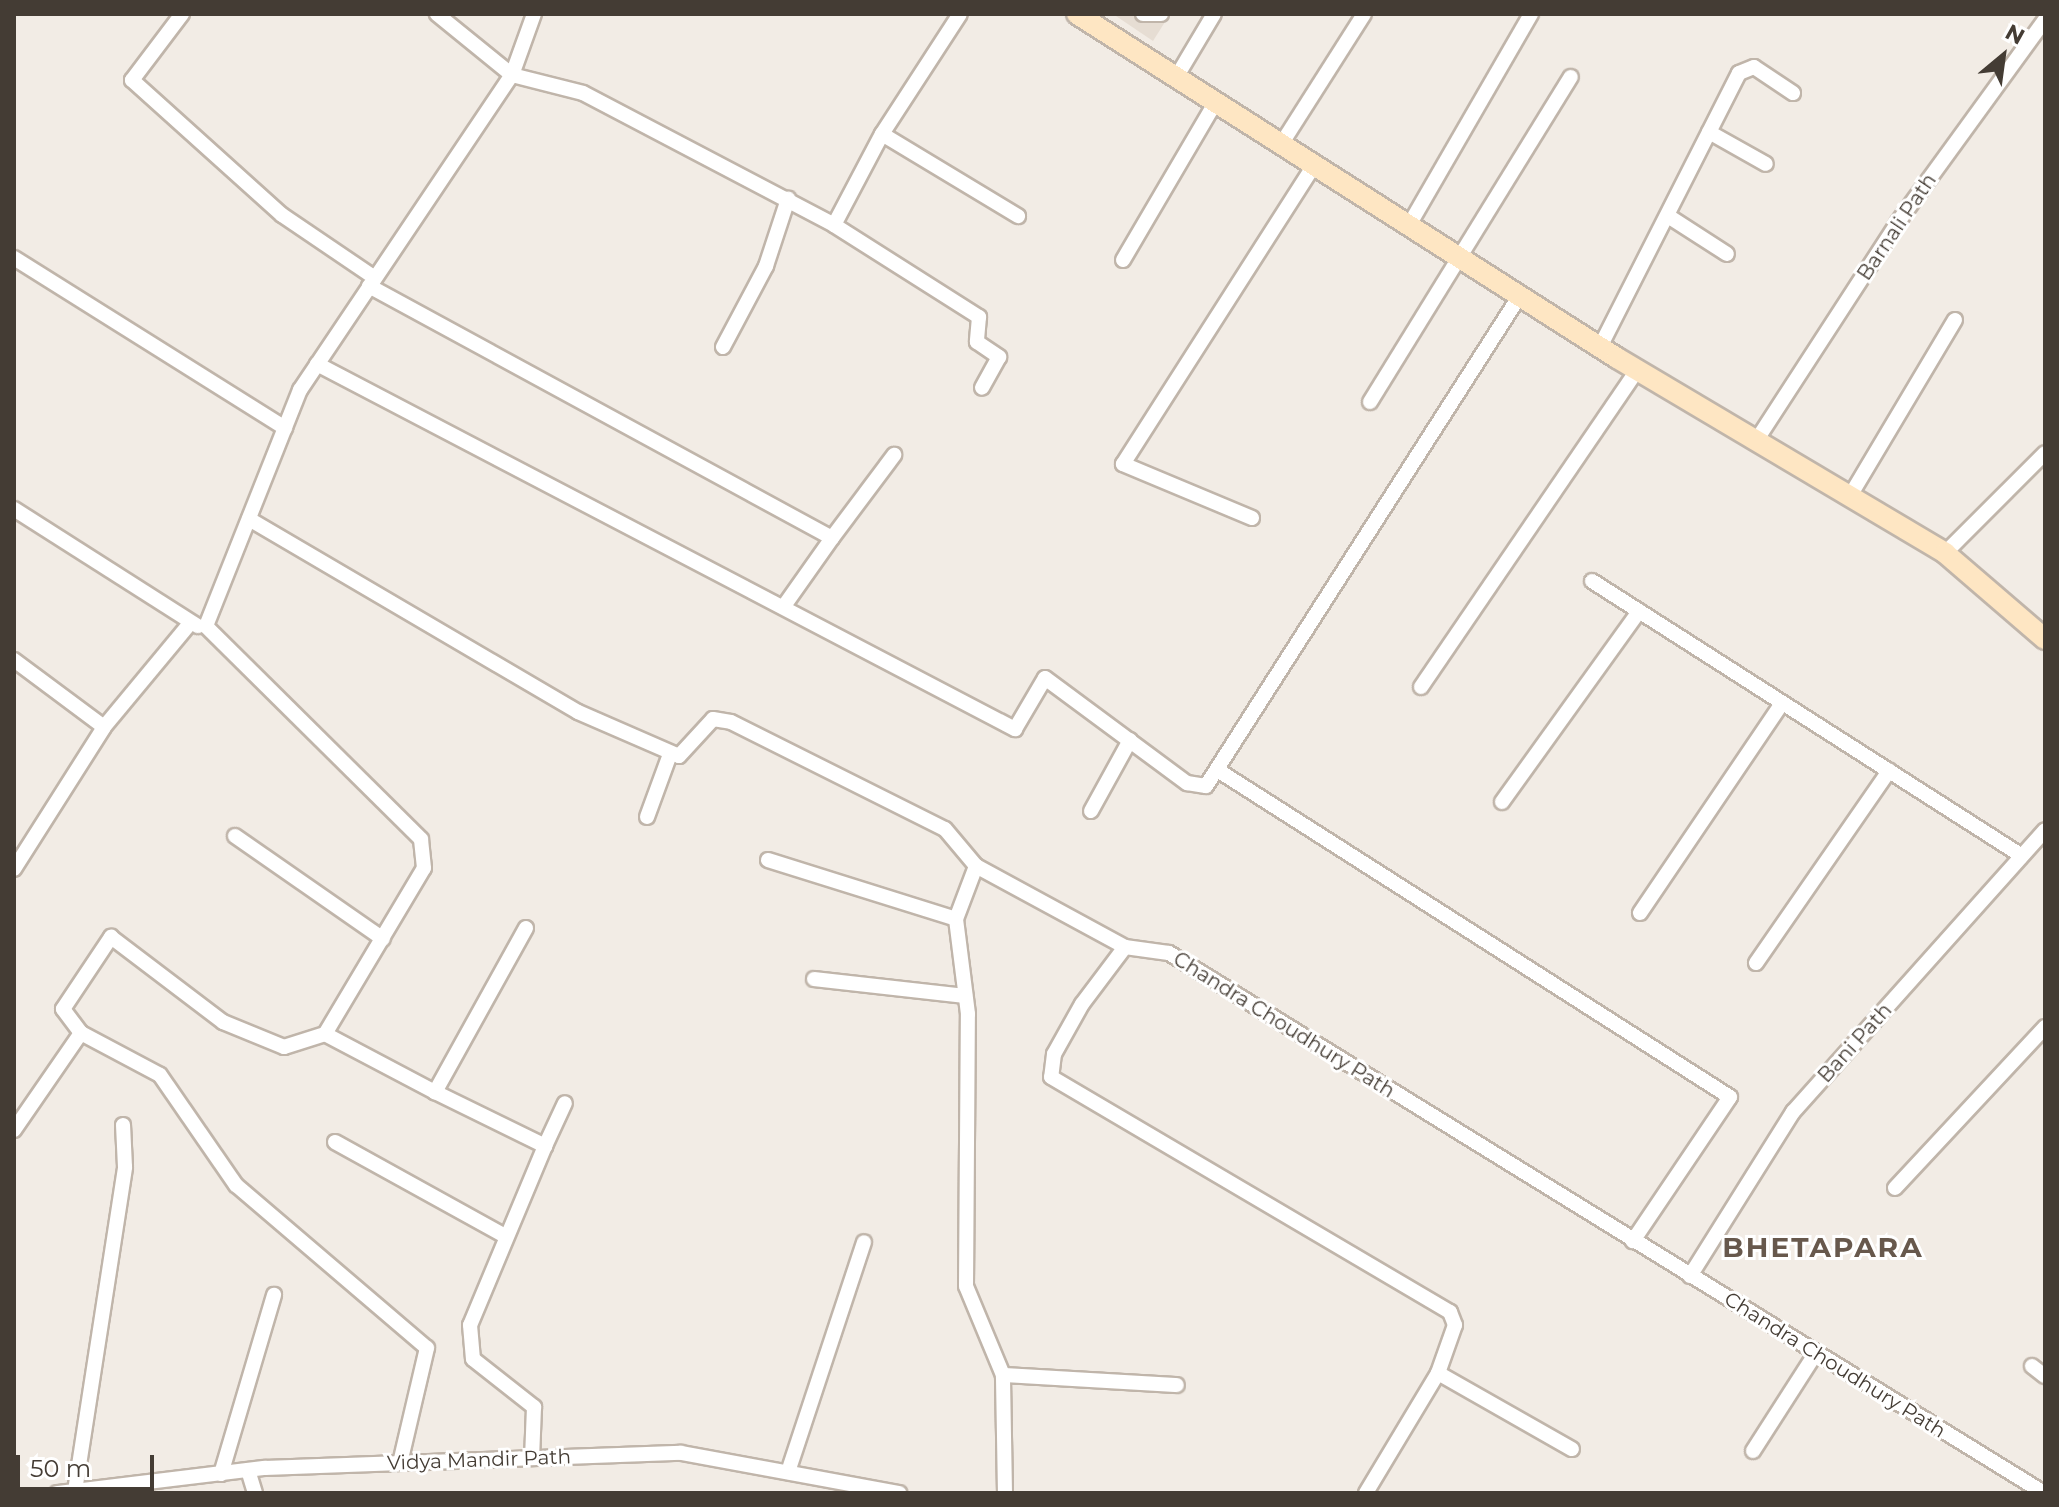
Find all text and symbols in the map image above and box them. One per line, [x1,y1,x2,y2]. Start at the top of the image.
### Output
north arrow [1963,16,2043,96]
text: N [2001,18,2029,51]
street label: Barnali Path [1853,169,1941,285]
street label: Chandra Choudhury Path [1169,947,1399,1103]
street label: Bani Path [1813,998,1897,1088]
district label: BHETAPARA [1722,1230,1924,1264]
street label: Chandra Choudhury Path [1720,1287,1950,1443]
scale bar [20,1439,158,1489]
street label: Vidya Mandir Path [387,1445,571,1475]
text: 50 m [30,1454,91,1483]

